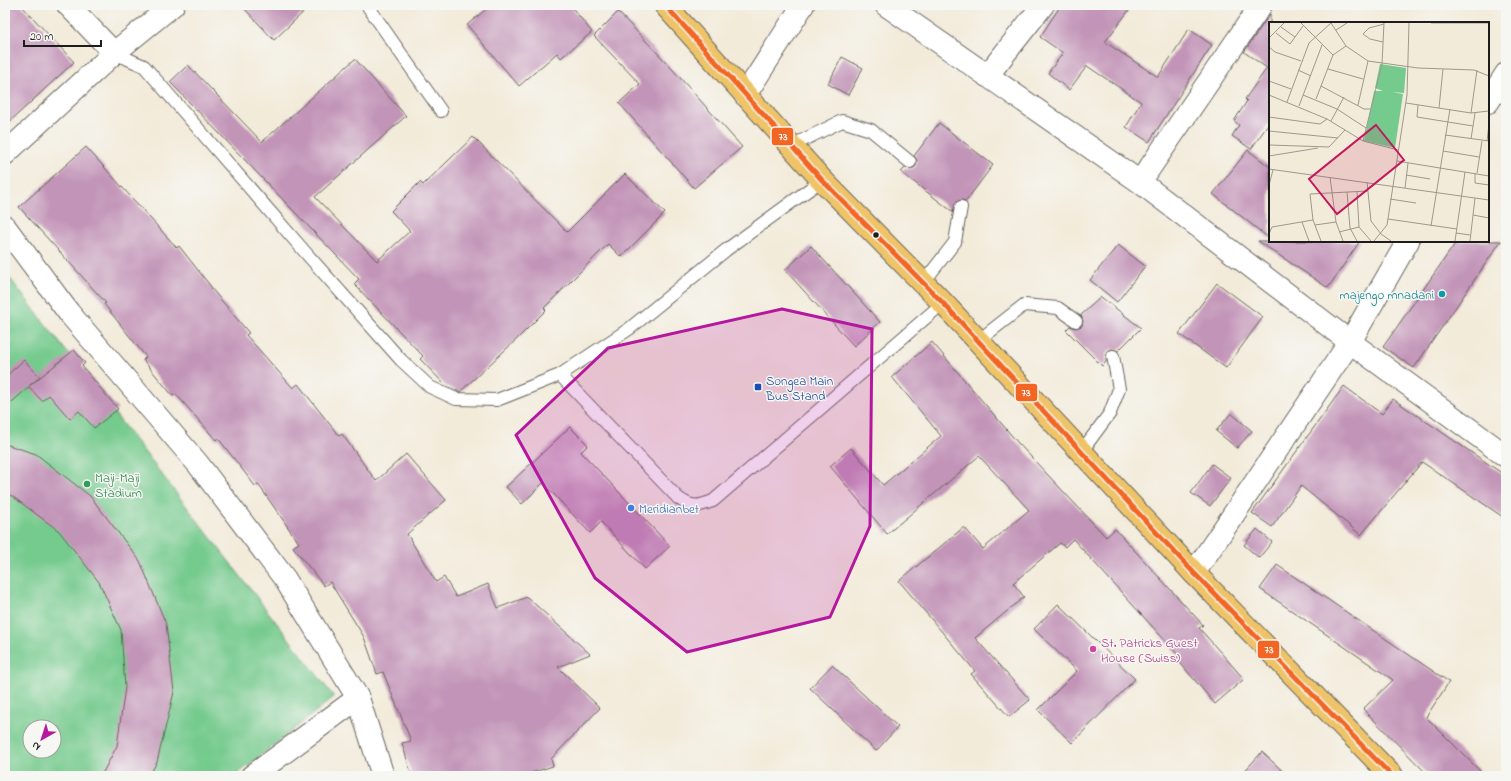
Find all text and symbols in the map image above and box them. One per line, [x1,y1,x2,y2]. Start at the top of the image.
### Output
scale bar [24,22,101,48]
inset map [1269,22,1489,242]
text: 20 m [30,28,53,46]
line badge: 73 [771,127,794,146]
text: 73 [778,129,788,145]
unlabelled marker [871,230,881,240]
place label: majengo mnadani [1340,286,1434,306]
marker: majengo mnadani [1437,289,1447,299]
place label: Songea Main Bus Stand [765,372,833,406]
marker: Songea Main Bus Stand [753,382,763,392]
line badge: 73 [1015,383,1038,402]
text: 73 [1021,385,1031,401]
place label: Maji-Maji Stadium [95,469,142,503]
marker: Maji-Maji Stadium [82,479,92,489]
place label: Meridianbet [639,500,700,519]
marker: Meridianbet [626,503,636,513]
place label: St. Patricks Guest House (Swiss) [1101,634,1198,668]
line badge: 73 [1257,640,1280,659]
text: 73 [1264,642,1274,658]
marker: St. Patricks Guest House (Swiss) [1088,644,1098,654]
north arrow [22,719,62,759]
text: N [28,737,44,755]

